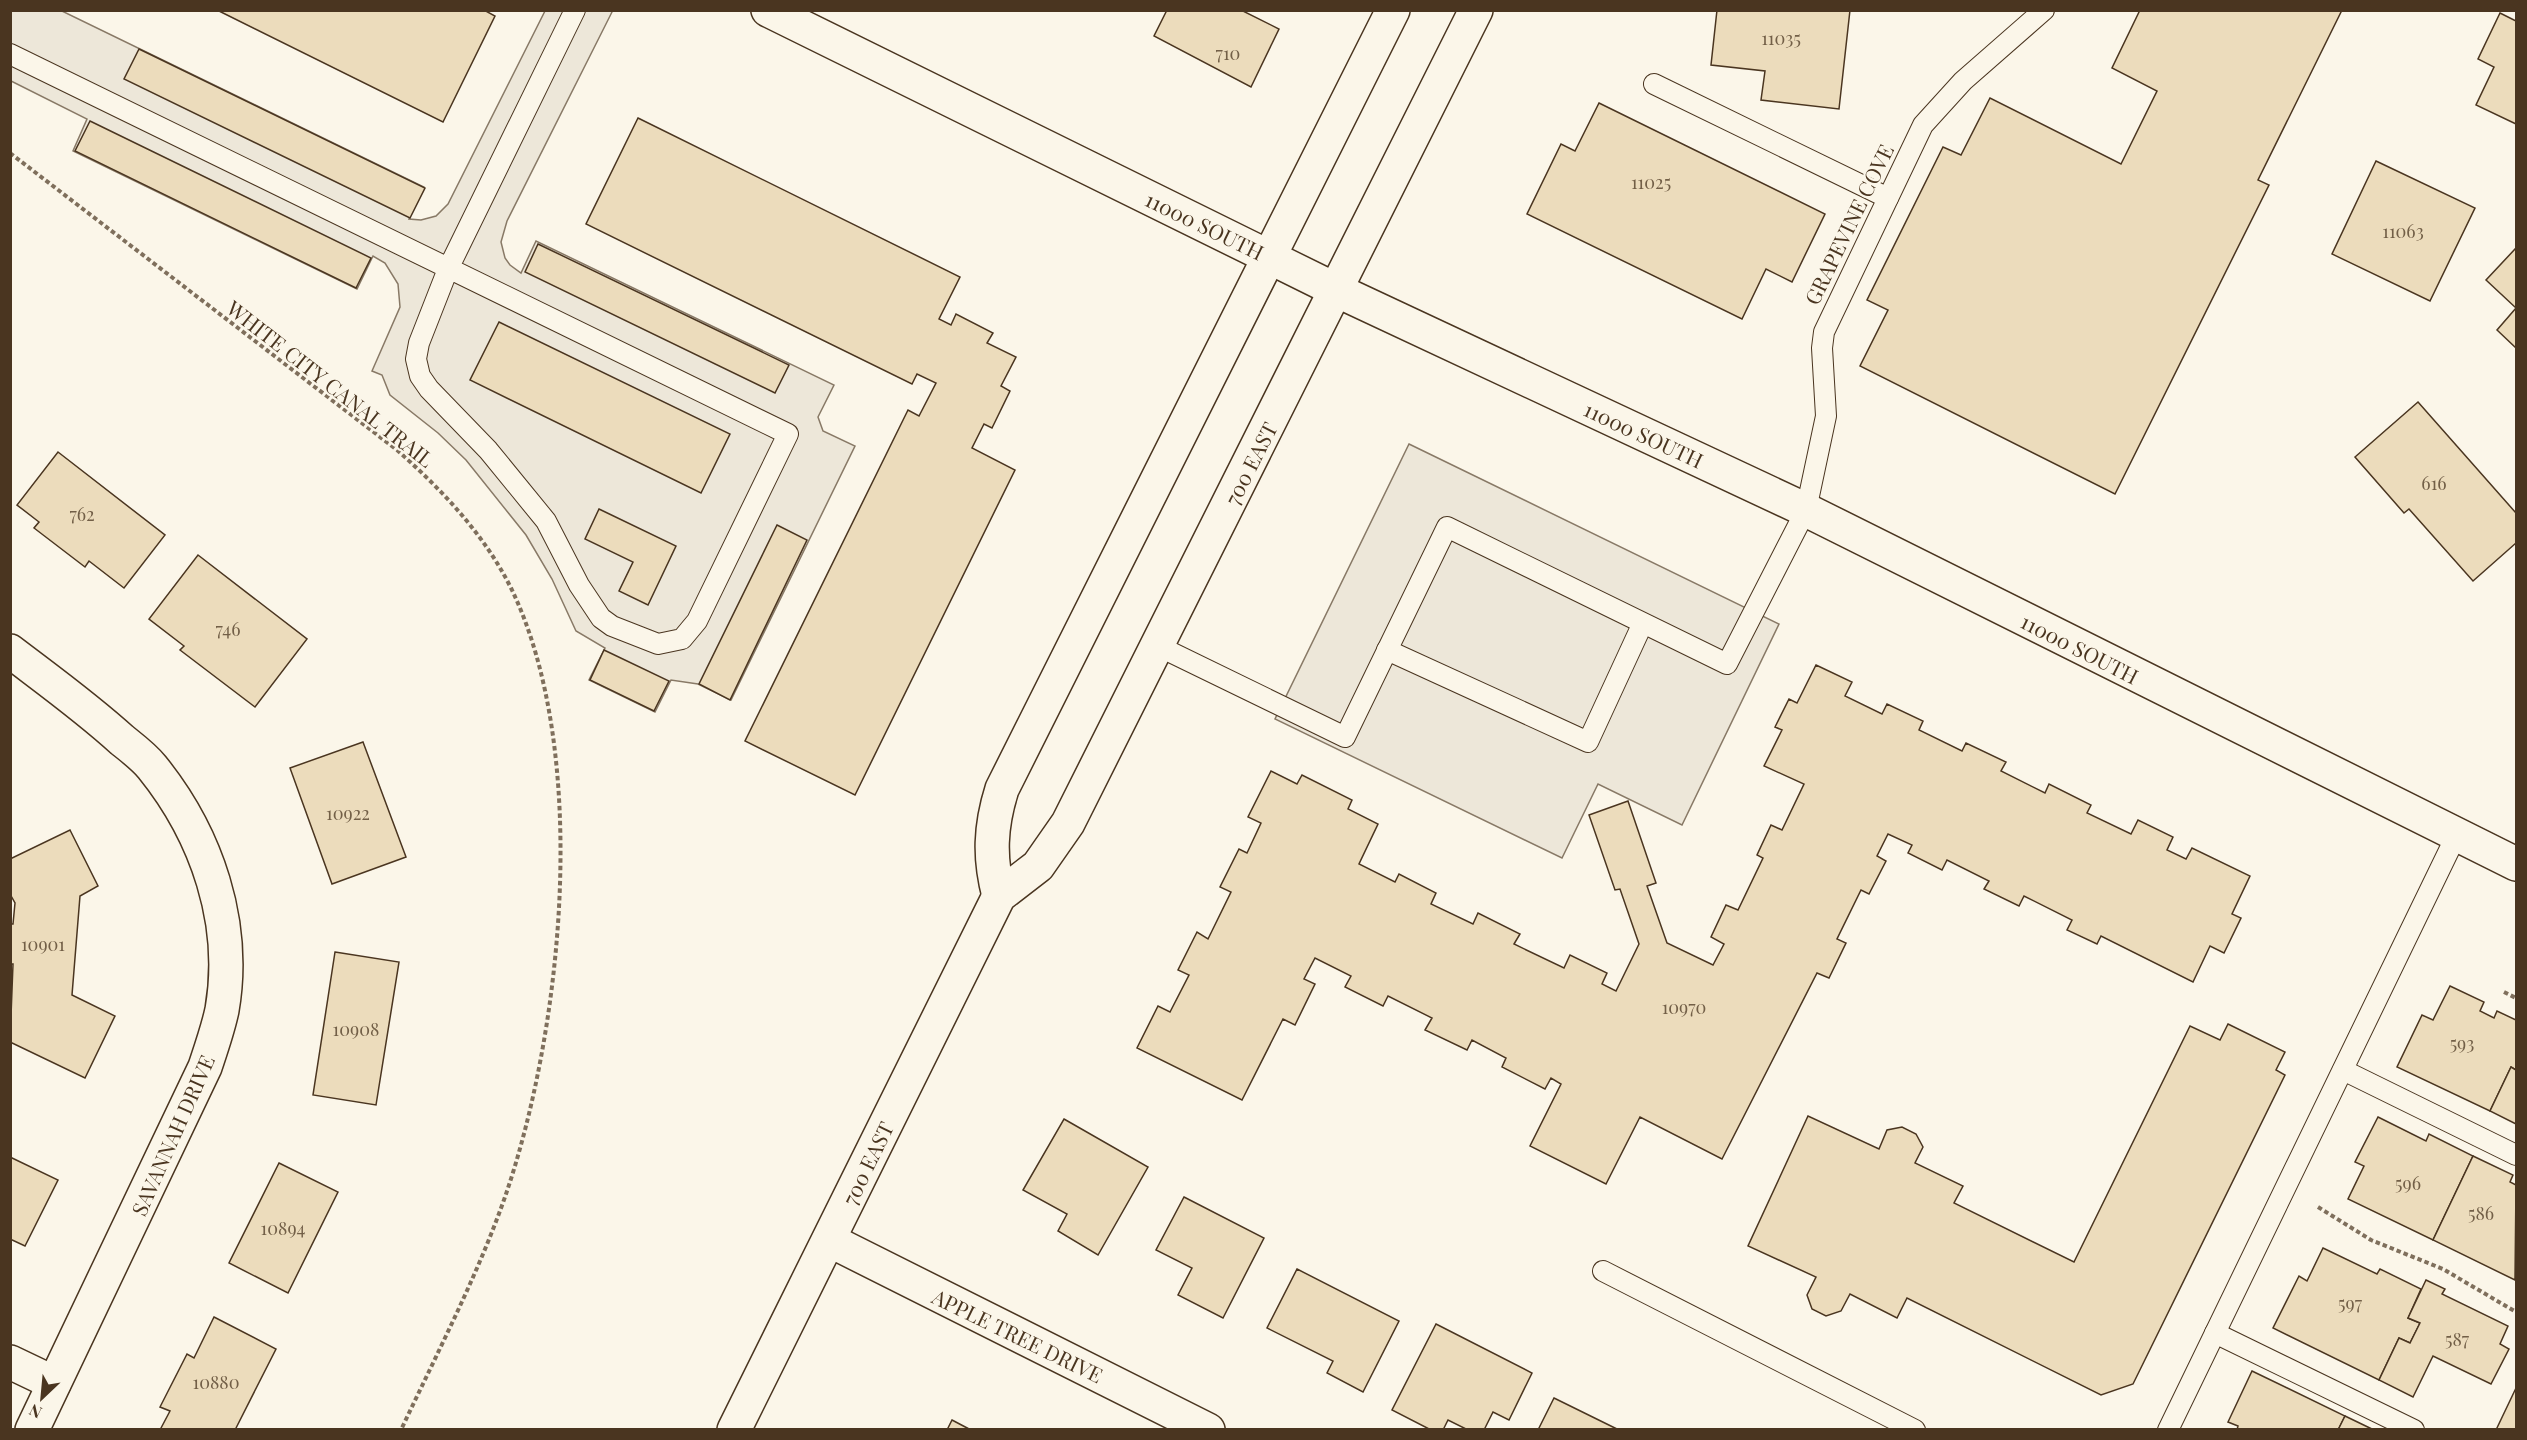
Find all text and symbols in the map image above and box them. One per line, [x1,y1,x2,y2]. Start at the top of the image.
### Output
house number: 11035 [1761,26,1801,50]
house number: 710 [1216,41,1240,65]
street label: GRAPEVINE COVE [1797,139,1899,309]
house number: 11025 [1631,170,1671,194]
street label: 11000 SOUTH [1141,184,1269,266]
house number: 11063 [2382,219,2424,243]
street label: WHITE CITY CANAL TRAIL [221,293,440,473]
street label: 11000 SOUTH [1580,394,1708,474]
street label: 700 EAST [1217,417,1283,509]
house number: 616 [2421,471,2447,495]
house number: 762 [69,502,95,526]
street label: 11000 SOUTH [2016,606,2144,690]
house number: 746 [216,617,240,641]
house number: 10922 [326,801,370,825]
house number: 10901 [21,932,65,956]
house number: 10970 [1662,995,1706,1019]
house number: 10908 [333,1017,379,1041]
house number: 593 [2450,1031,2474,1055]
street label: SAVANNAH DRIVE [124,1050,220,1220]
street label: 700 EAST [835,1117,899,1209]
house number: 596 [2395,1171,2421,1195]
house number: 586 [2468,1201,2494,1225]
house number: 10894 [261,1216,306,1240]
street label: APPLE TREE DRIVE [927,1281,1108,1388]
house number: 597 [2338,1291,2363,1315]
house number: 587 [2445,1327,2470,1351]
north arrow [12,1368,72,1428]
house number: 10880 [193,1370,239,1394]
text: N [25,1400,45,1424]

